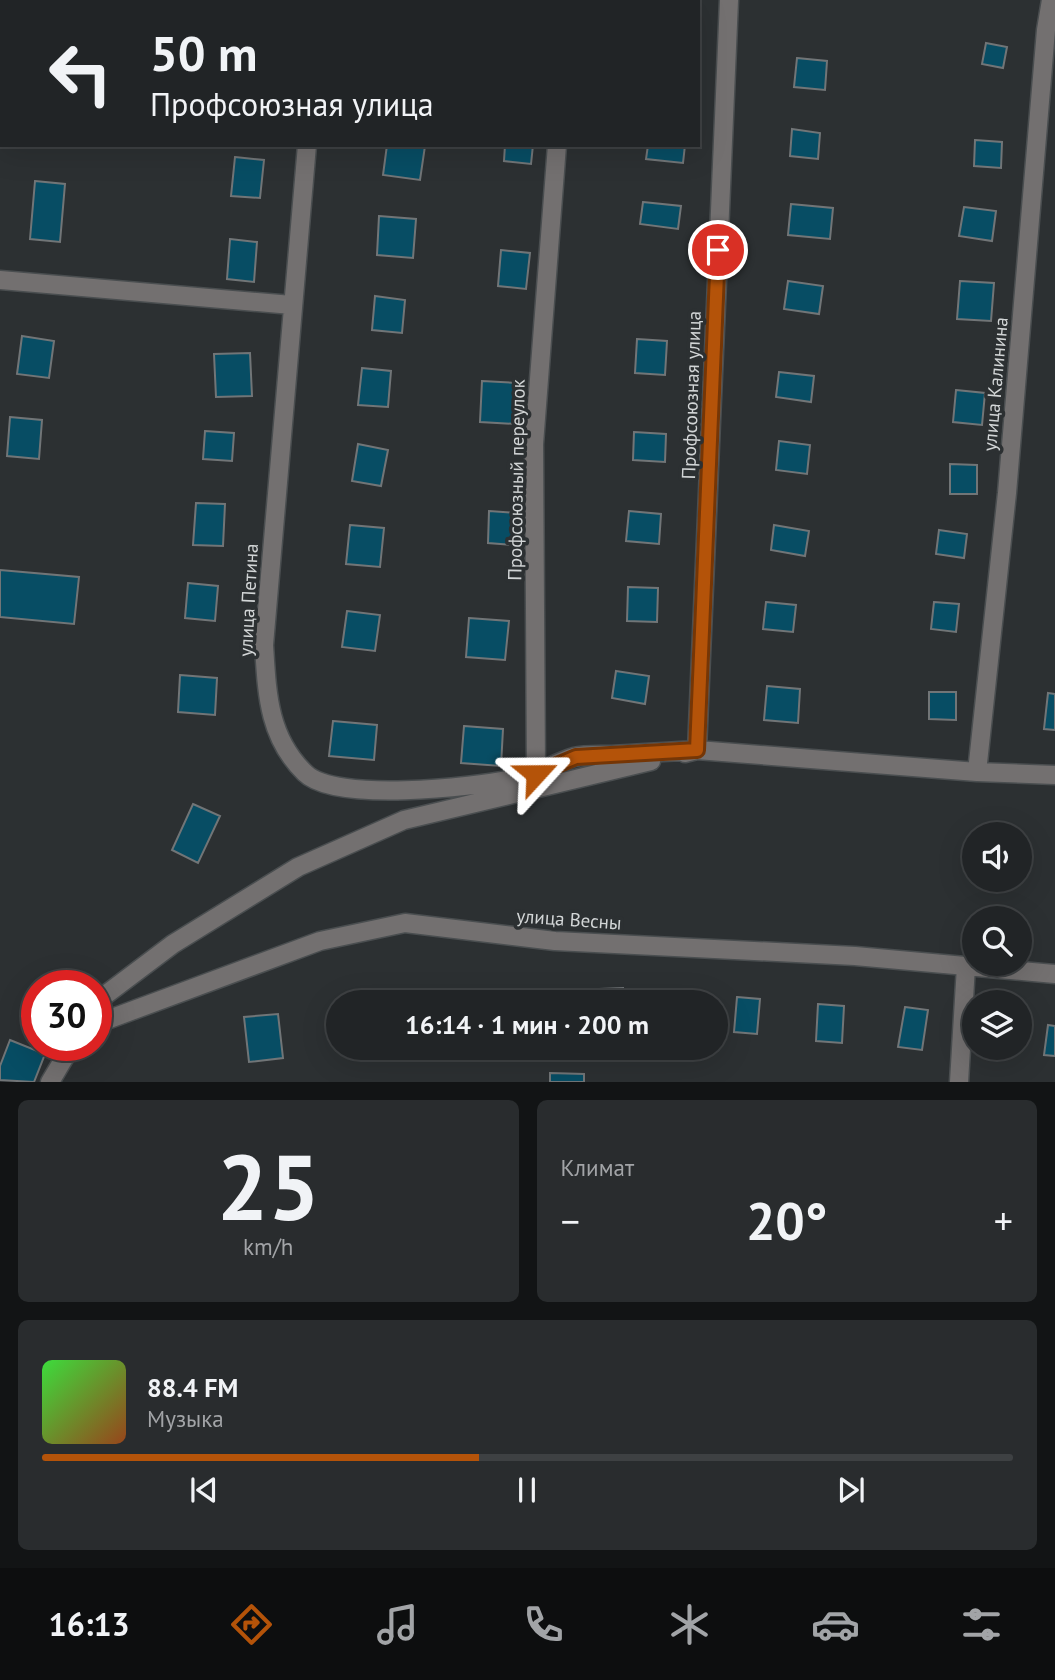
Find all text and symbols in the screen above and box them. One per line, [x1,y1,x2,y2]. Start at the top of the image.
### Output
text: 50 m [150,21,257,85]
icon: left [35,28,126,119]
text: Профсоюзная улица [150,83,434,125]
pin [688,220,748,280]
icon: arrive [699,231,737,269]
street label: Профсоюзная улица [676,310,706,480]
street label: улица Калинина [977,316,1013,452]
street label: Профсоюзный переулок [502,379,530,581]
street label: улица Петина [233,543,263,657]
position arrow [499,737,573,811]
map controls [962,822,1032,1060]
button: sound [962,822,1032,892]
street label: улица Весны [516,903,622,935]
button: search [962,906,1032,976]
speed limit sign: 30 [21,970,112,1061]
button: layers [962,990,1032,1060]
text: 16:14 · 1 мин · 200 m [405,1008,649,1041]
text: 25 [217,1127,320,1245]
text: Климат [561,1153,634,1182]
text: 20° [746,1187,828,1254]
text: − [561,1196,580,1245]
text: + [994,1196,1013,1245]
text: km/h [243,1232,293,1261]
text: 88.4 FM [147,1371,238,1404]
text: Музыка [147,1404,224,1433]
icon: previous [185,1471,223,1509]
icon: pause [508,1471,546,1509]
icon: next [832,1471,870,1509]
icon: directions [227,1600,276,1649]
icon: music [373,1600,422,1649]
icon: phone [519,1600,568,1649]
icon: climate [665,1600,714,1649]
icon: car [811,1600,860,1649]
icon: filters [957,1600,1006,1649]
text: 16:13 [49,1603,130,1645]

